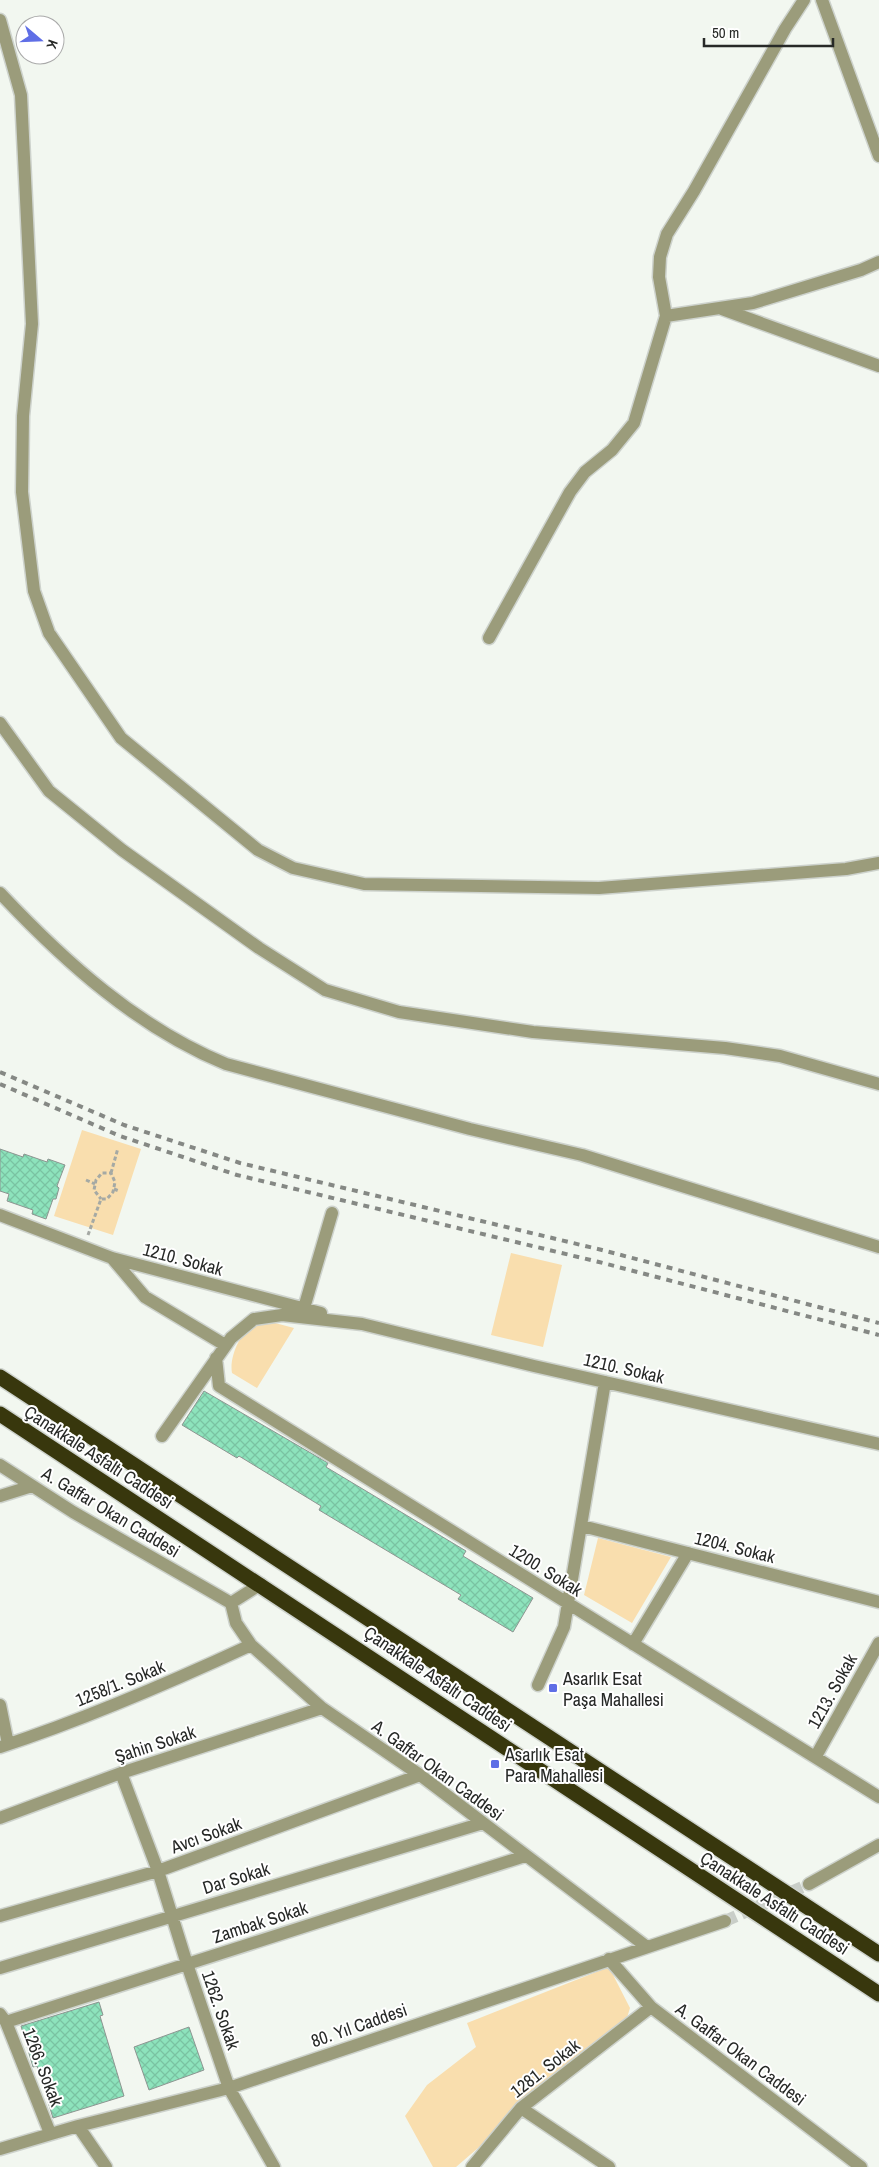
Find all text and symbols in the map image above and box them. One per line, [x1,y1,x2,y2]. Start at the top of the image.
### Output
north arrow [15,15,65,65]
scale bar [704,15,833,47]
text: 50 m [712,22,739,43]
text: K [42,37,62,52]
street label: 1210. Sokak [140,1236,226,1282]
street label: 1210. Sokak [581,1347,667,1390]
street label: Çanakkale Asfaltı Caddesi [20,1399,178,1515]
street label: A. Gaffar Okan Caddesi [36,1460,185,1563]
street label: 1204. Sokak [692,1525,778,1569]
street label: 1200. Sokak [505,1538,588,1603]
street label: Çanakkale Asfaltı Caddesi [359,1620,517,1738]
street label: 1213. Sokak [801,1649,863,1733]
street label: 1258/1. Sokak [72,1654,169,1712]
place label: Asarlık Esat Paşa Mahallesi [562,1666,664,1712]
marker: Asarlık Esat Paşa Mahallesi [547,1682,559,1694]
street label: A. Gaffar Okan Caddesi [366,1713,509,1826]
street label: Şahin Sokak [111,1719,199,1769]
place label: Asarlık Esat Para Mahallesi [504,1742,603,1788]
marker: Asarlık Esat Para Mahallesi [489,1758,501,1770]
street label: Avcı Sokak [166,1810,245,1860]
street label: Çanakkale Asfaltı Caddesi [696,1845,854,1961]
street label: Dar Sokak [199,1856,273,1900]
street label: Zambak Sokak [209,1895,311,1949]
street label: 1262. Sokak [196,1967,246,2053]
street label: A. Gaffar Okan Caddesi [670,1996,811,2111]
street label: 80. Yıl Caddesi [308,1997,410,2053]
street label: 1266. Sokak [17,2024,70,2110]
street label: 1281. Sokak [505,2033,586,2103]

